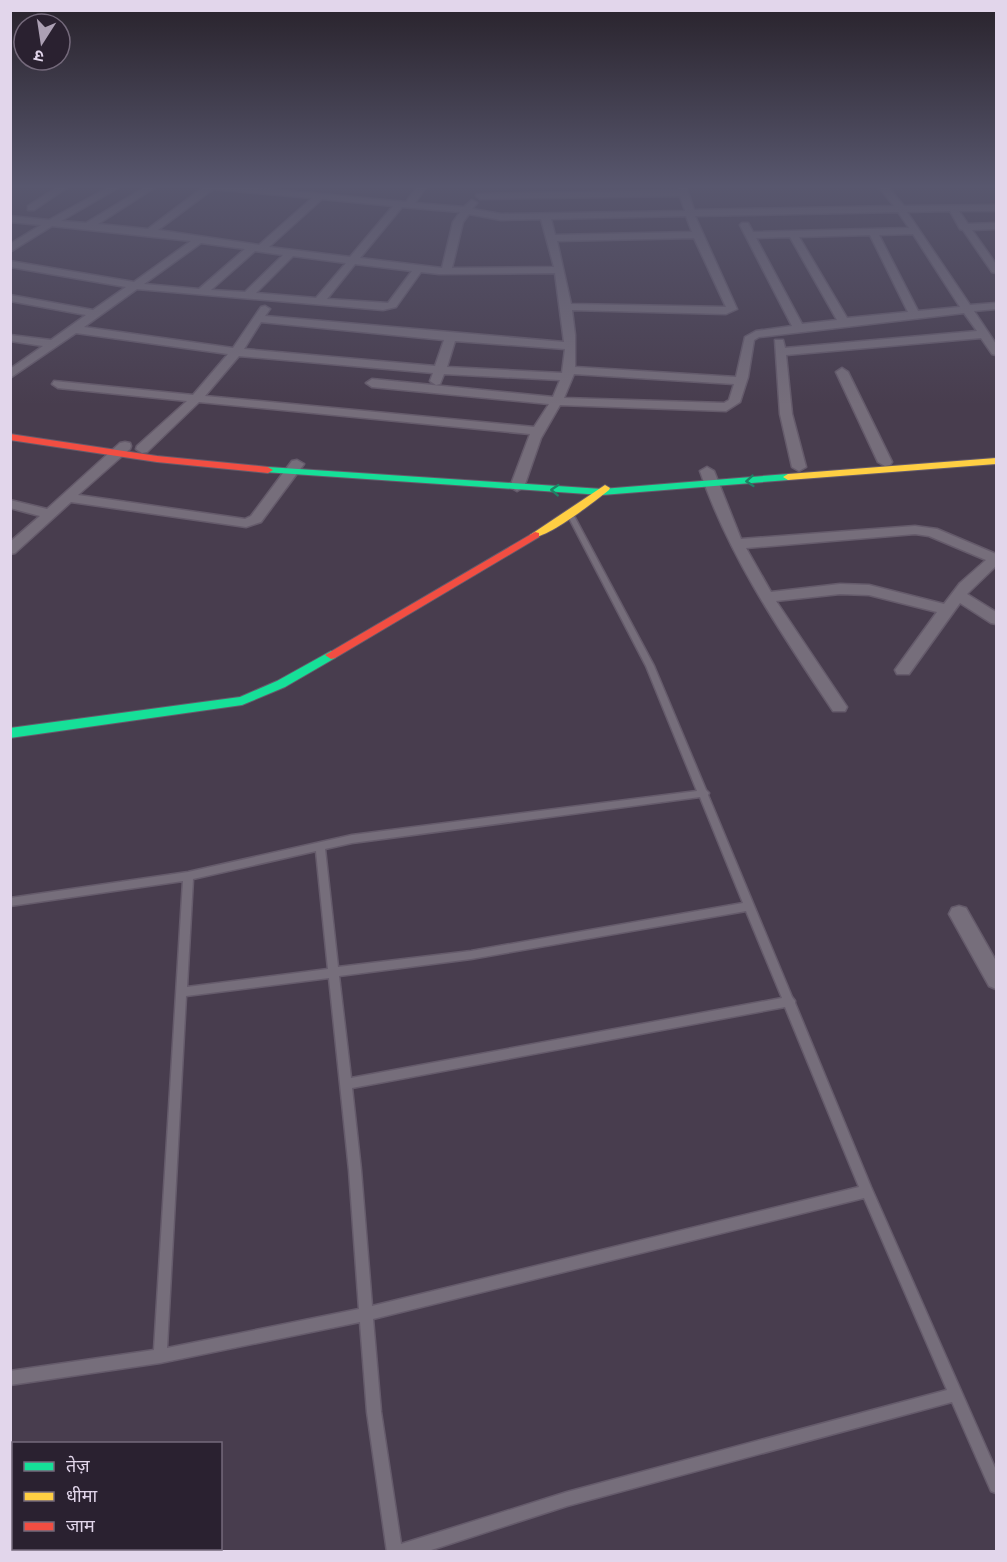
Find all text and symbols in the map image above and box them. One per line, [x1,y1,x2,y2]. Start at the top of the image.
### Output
north arrow [12,12,72,72]
text: उ [32,47,45,67]
one-way arrow [745,474,754,487]
one-way arrow [551,483,560,496]
legend [12,1442,222,1550]
text: तेज़ [66,1454,90,1476]
text: धीमा [66,1484,97,1506]
text: जाम [66,1514,96,1536]

